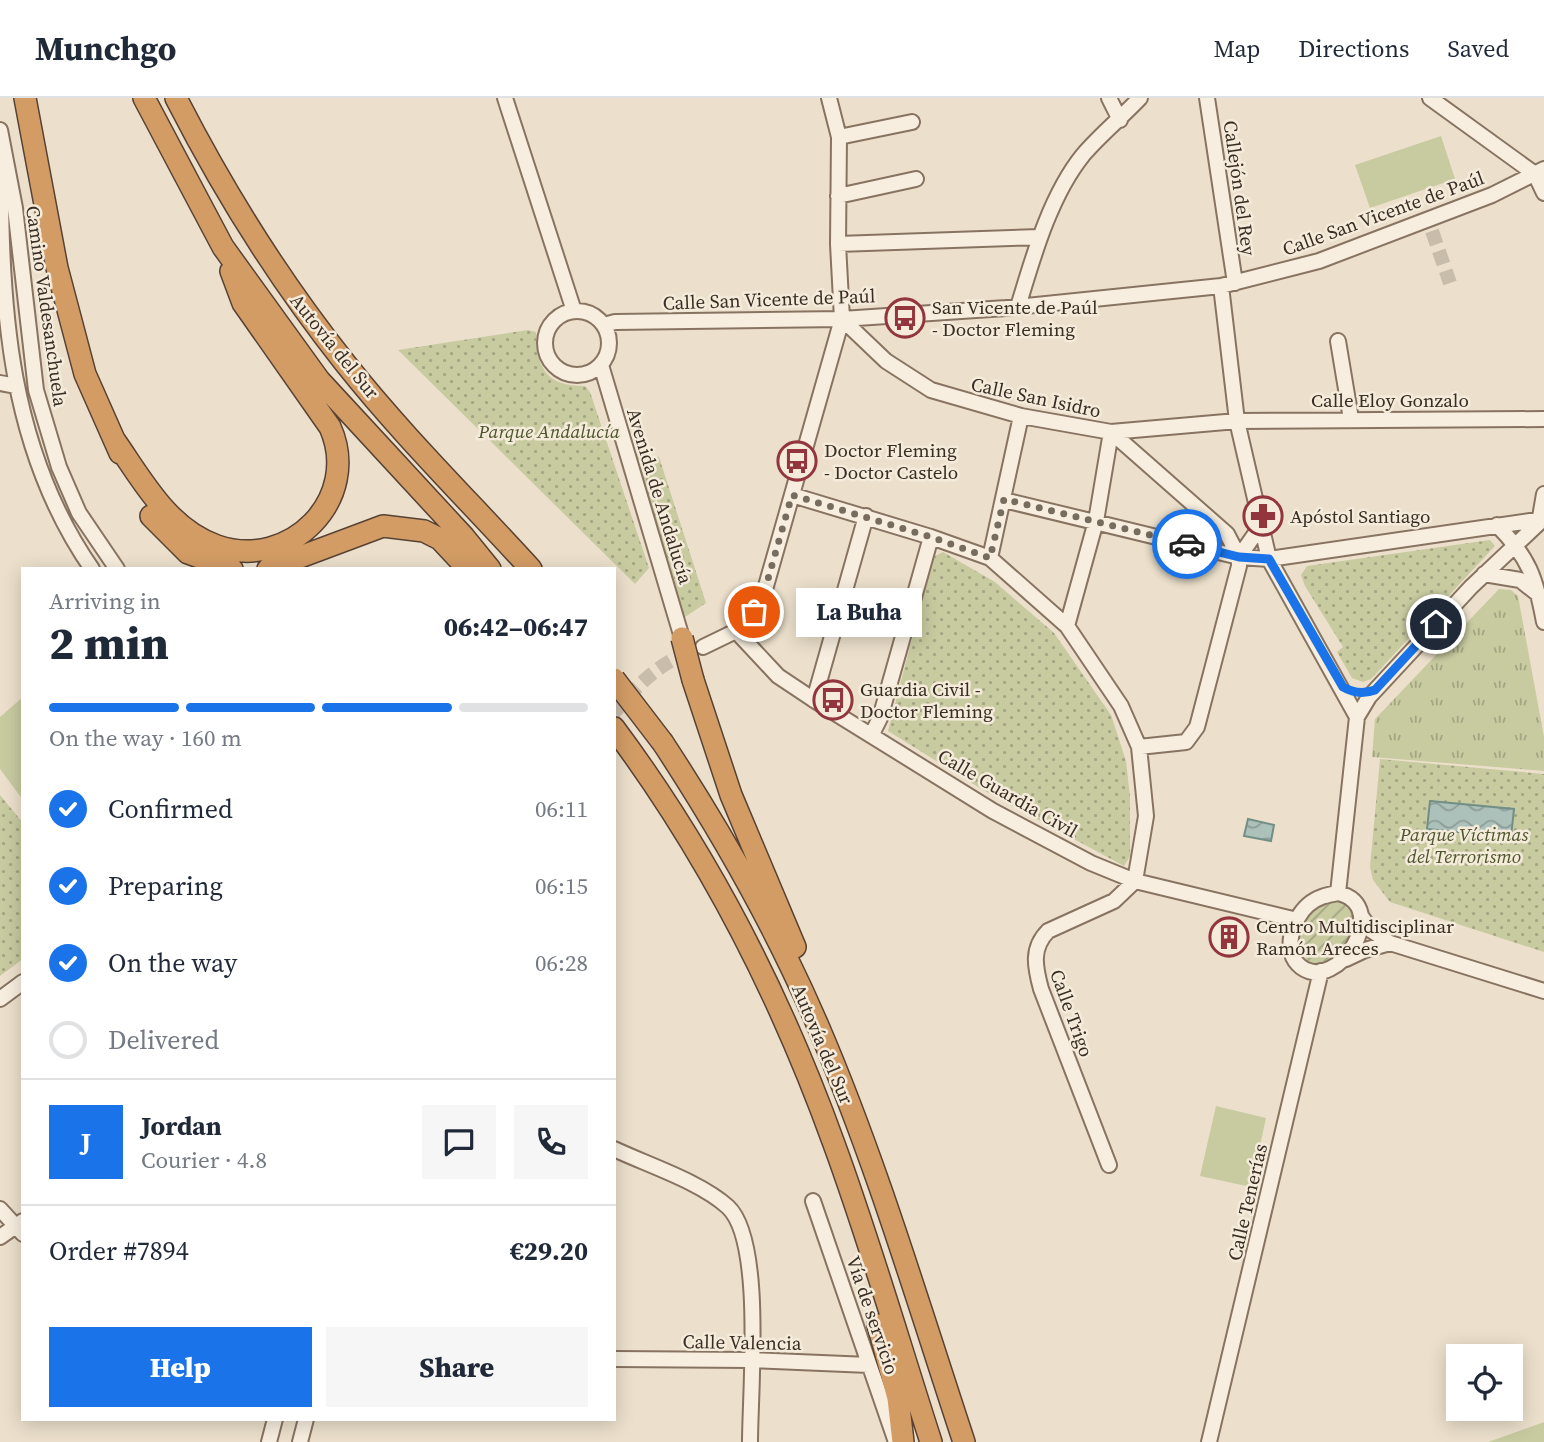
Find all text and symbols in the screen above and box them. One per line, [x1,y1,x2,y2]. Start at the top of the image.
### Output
text: Munchgo [35,26,176,71]
text: Map [1213,32,1260,65]
text: Directions [1298,32,1409,65]
text: Saved [1447,32,1509,65]
street label: Callejón del Rey [1218,119,1262,257]
street label: Calle San Vicente de Paúl [1279,164,1488,262]
street label: Camino Valdesanchuela [20,204,74,408]
street label: Calle San Vicente de Paúl [662,282,876,316]
street label: Autovía del Sur [285,288,385,404]
place label: San Vicente de Paúl - Doctor Fleming [932,294,1098,342]
bus stop icon: San Vicente de Paúl - Doctor Fleming [884,297,926,339]
street label: Calle San Isidro [969,371,1103,423]
street label: Calle Eloy Gonzalo [1311,387,1469,413]
street label: Avenida de Andalucía [621,405,699,587]
park label: Parque Andalucía [477,418,620,444]
place label: Doctor Fleming - Doctor Castelo [824,437,958,485]
bus stop icon: Doctor Fleming - Doctor Castelo [776,440,818,482]
pharmacy icon: Apóstol Santiago [1242,495,1284,537]
place label: Apóstol Santiago [1290,503,1430,529]
courier [1152,509,1222,579]
icon: car [1168,525,1206,563]
pin [724,582,784,642]
text: Arriving in [49,585,161,617]
callout: La Buha [796,588,922,636]
icon: bag [735,593,773,631]
pin [1406,594,1466,654]
text: La Buha [816,596,902,628]
icon: home [1417,605,1455,643]
text: 06:42–06:47 [444,609,588,645]
text: 2 min [49,611,169,674]
place label: Guardia Civil - Doctor Fleming [860,676,993,724]
bus stop icon: Guardia Civil - Doctor Fleming [812,679,854,721]
text: On the way · 160 m [49,722,242,754]
street label: Calle Guardia Civil [933,742,1083,844]
icon: check [49,790,87,828]
text: Confirmed [108,791,233,827]
text: 06:11 [535,793,588,825]
park label: Parque Víctimas del Terrorismo [1399,821,1528,869]
icon: check [49,867,87,905]
text: Preparing [108,868,223,904]
text: 06:15 [535,870,588,902]
place label: Centro Multidisciplinar Ramón Areces [1256,913,1454,961]
building icon: Centro Multidisciplinar Ramón Areces [1208,916,1250,958]
icon: check [49,944,87,982]
text: On the way [108,945,237,981]
text: 06:28 [535,947,588,979]
street label: Calle Trigo [1044,966,1100,1060]
street label: Autovía del Sur [786,980,860,1108]
text: Delivered [108,1022,219,1058]
button: chat [422,1105,496,1179]
button: phone [514,1105,588,1179]
text: Jordan [141,1108,222,1144]
text: J [81,1124,91,1160]
street label: Calle Tenerías [1221,1141,1273,1263]
text: Courier · 4.8 [141,1144,267,1176]
text: Order #7894 [49,1233,189,1269]
text: €29.20 [510,1233,588,1269]
street label: Vía de servicio [841,1252,905,1378]
button: Help [49,1327,312,1407]
button: Share [326,1327,588,1407]
street label: Calle Valencia [682,1328,802,1356]
map controls [1446,1344,1523,1421]
button: locate [1446,1344,1523,1421]

